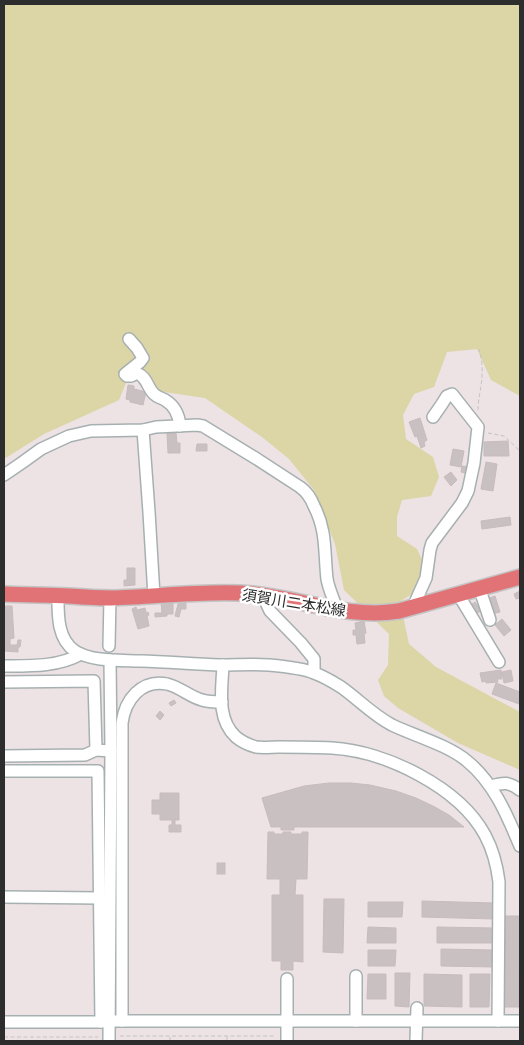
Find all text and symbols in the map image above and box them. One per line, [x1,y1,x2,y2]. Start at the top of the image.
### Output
street label: 須賀川二本松線 [241,585,347,619]

